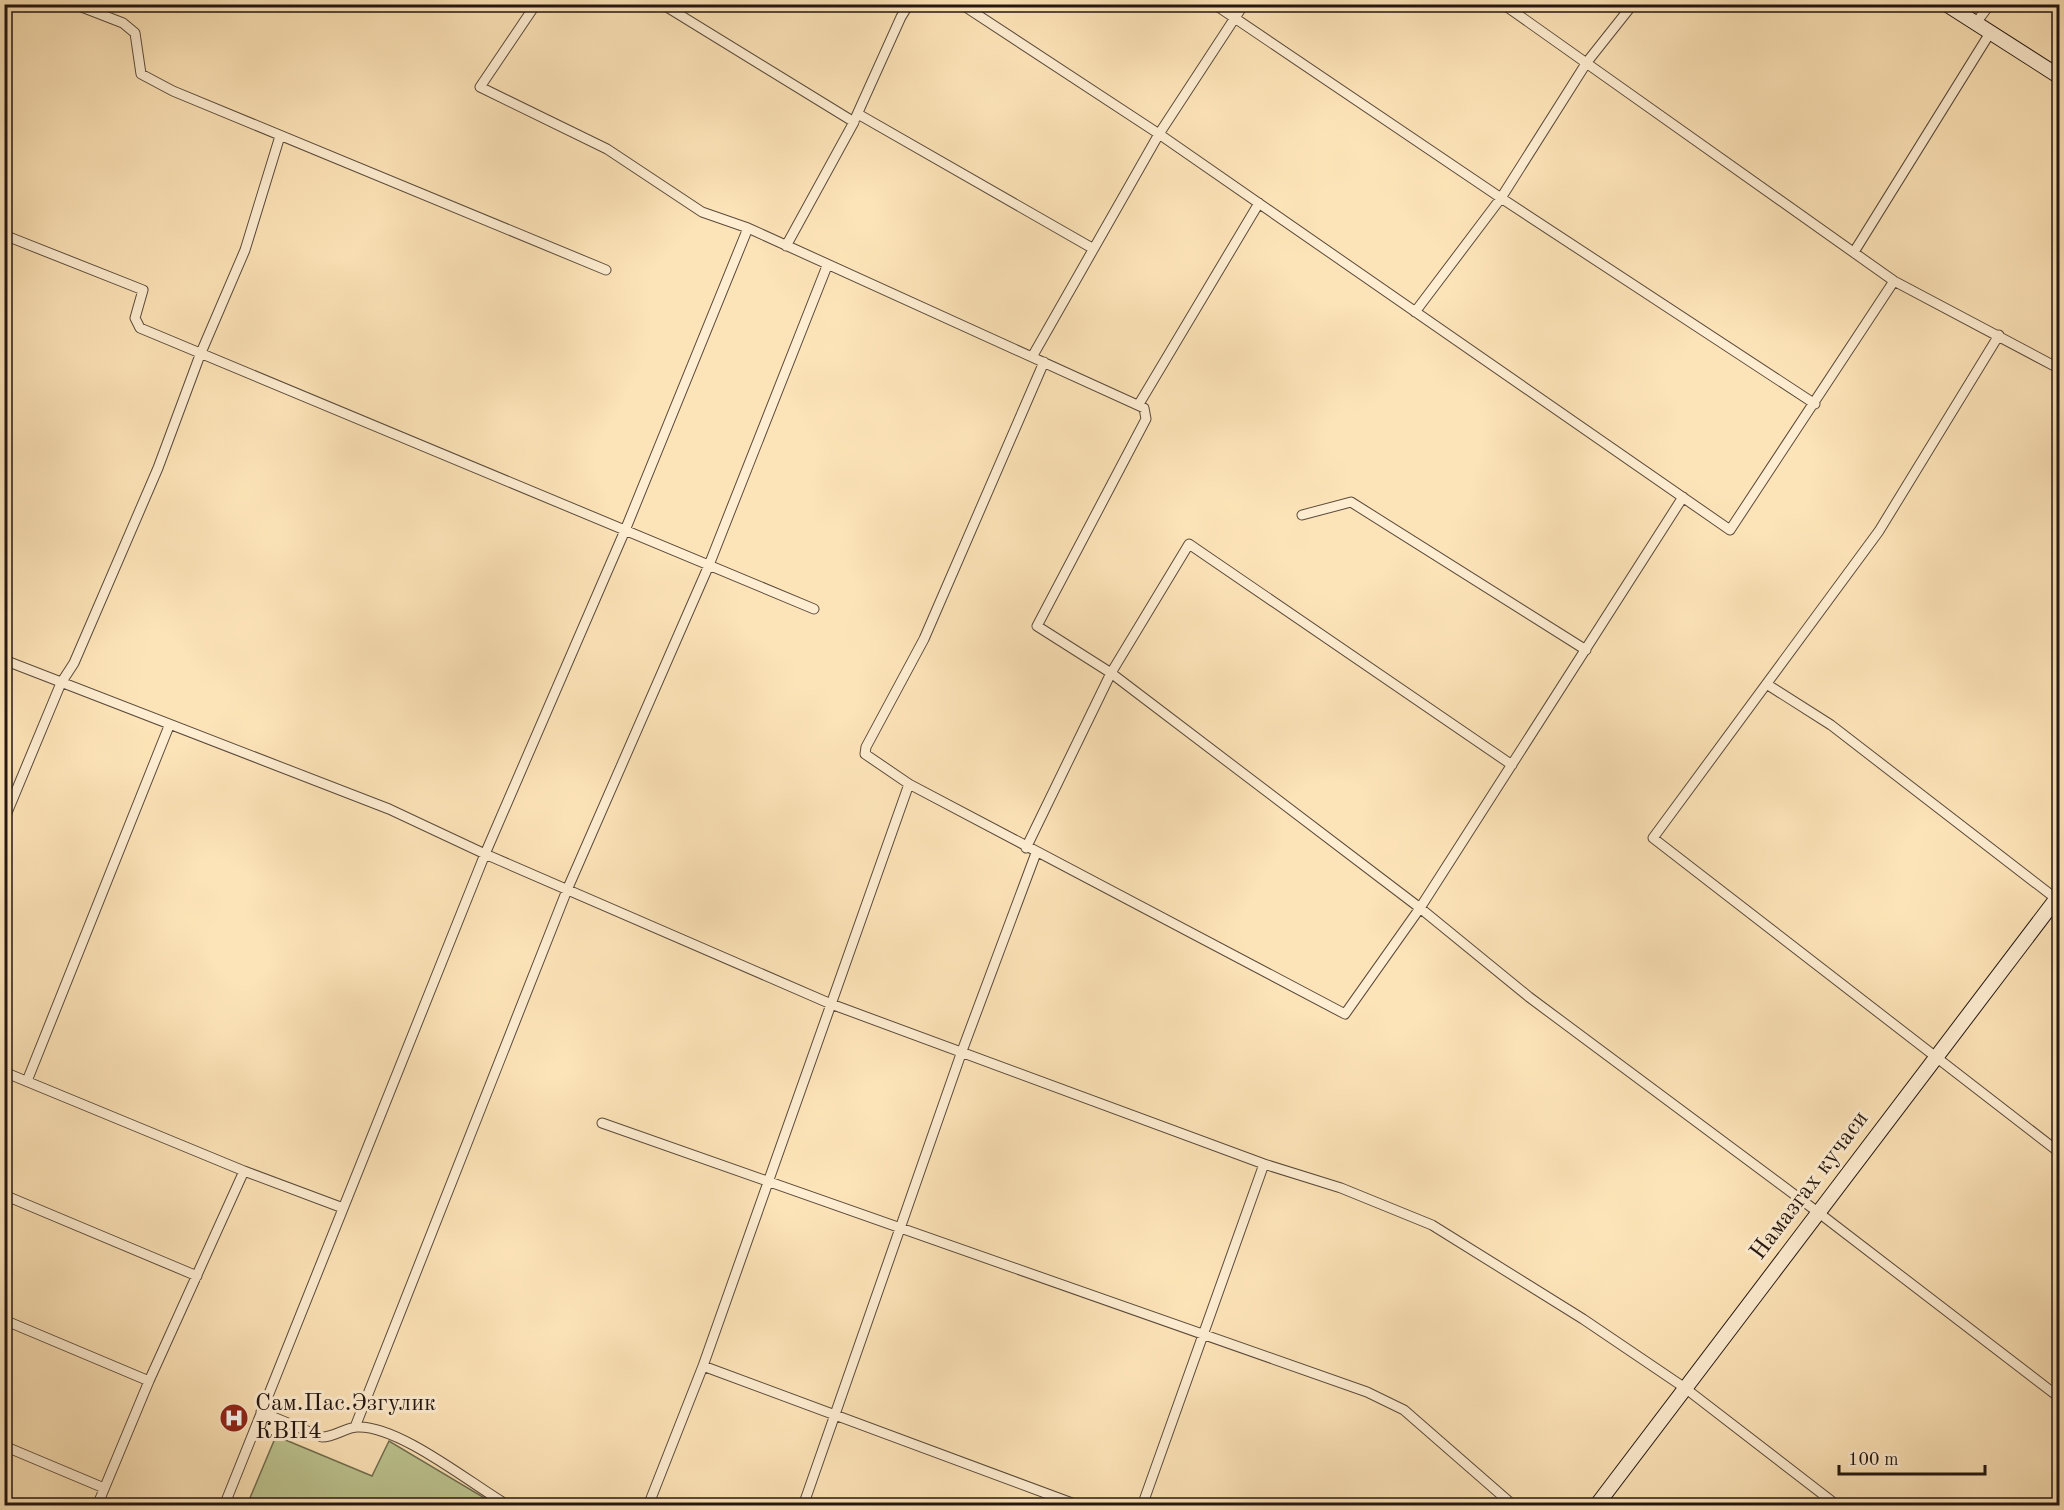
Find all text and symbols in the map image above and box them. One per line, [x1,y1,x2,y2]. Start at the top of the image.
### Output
street label: Намазгах кучаси [1746,1107,1874,1265]
place label: Сам.Пас.Эзгулик КВП4 [255,1392,436,1444]
hospital icon: Сам.Пас.Эзгулик КВП4 [218,1402,250,1434]
scale bar [1839,1438,1984,1476]
text: 100 m [1848,1451,1899,1469]

